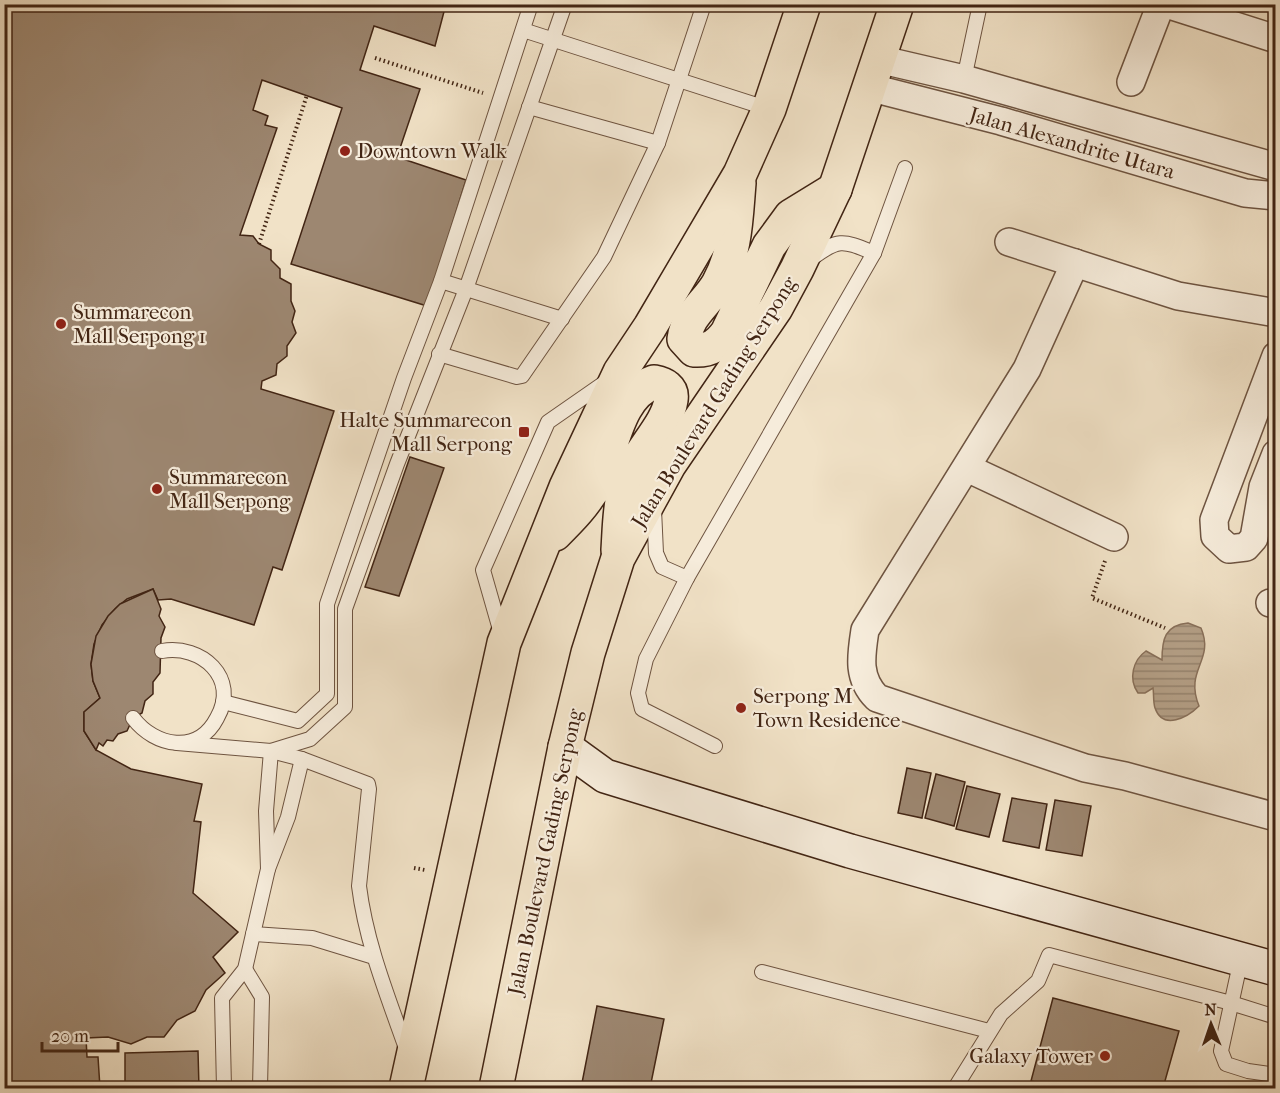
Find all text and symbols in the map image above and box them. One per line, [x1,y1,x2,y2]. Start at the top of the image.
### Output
street label: Jalan Alexandrite Utara [965,102,1178,184]
place label: Downtown Walk [357,139,507,163]
marker: Downtown Walk [338,144,352,158]
street label: Jalan Boulevard Gading Serpong [625,271,802,534]
place label: Summarecon Mall Serpong 1 [73,300,206,348]
marker: Summarecon Mall Serpong 1 [54,317,68,331]
place label: Halte Summarecon Mall Serpong [339,408,513,456]
marker: Halte Summarecon Mall Serpong [517,425,531,439]
place label: Summarecon Mall Serpong [169,465,291,513]
marker: Summarecon Mall Serpong [150,482,164,496]
place label: Serpong M Town Residence [753,684,900,732]
marker: Serpong M Town Residence [734,701,748,715]
street label: Jalan Boulevard Gading Serpong [502,706,587,999]
north arrow [1181,994,1241,1054]
text: N [1204,1000,1218,1019]
scale bar [42,1015,118,1053]
text: 20 m [51,1026,89,1047]
place label: Galaxy Tower [969,1044,1093,1068]
marker: Galaxy Tower [1098,1049,1112,1063]

